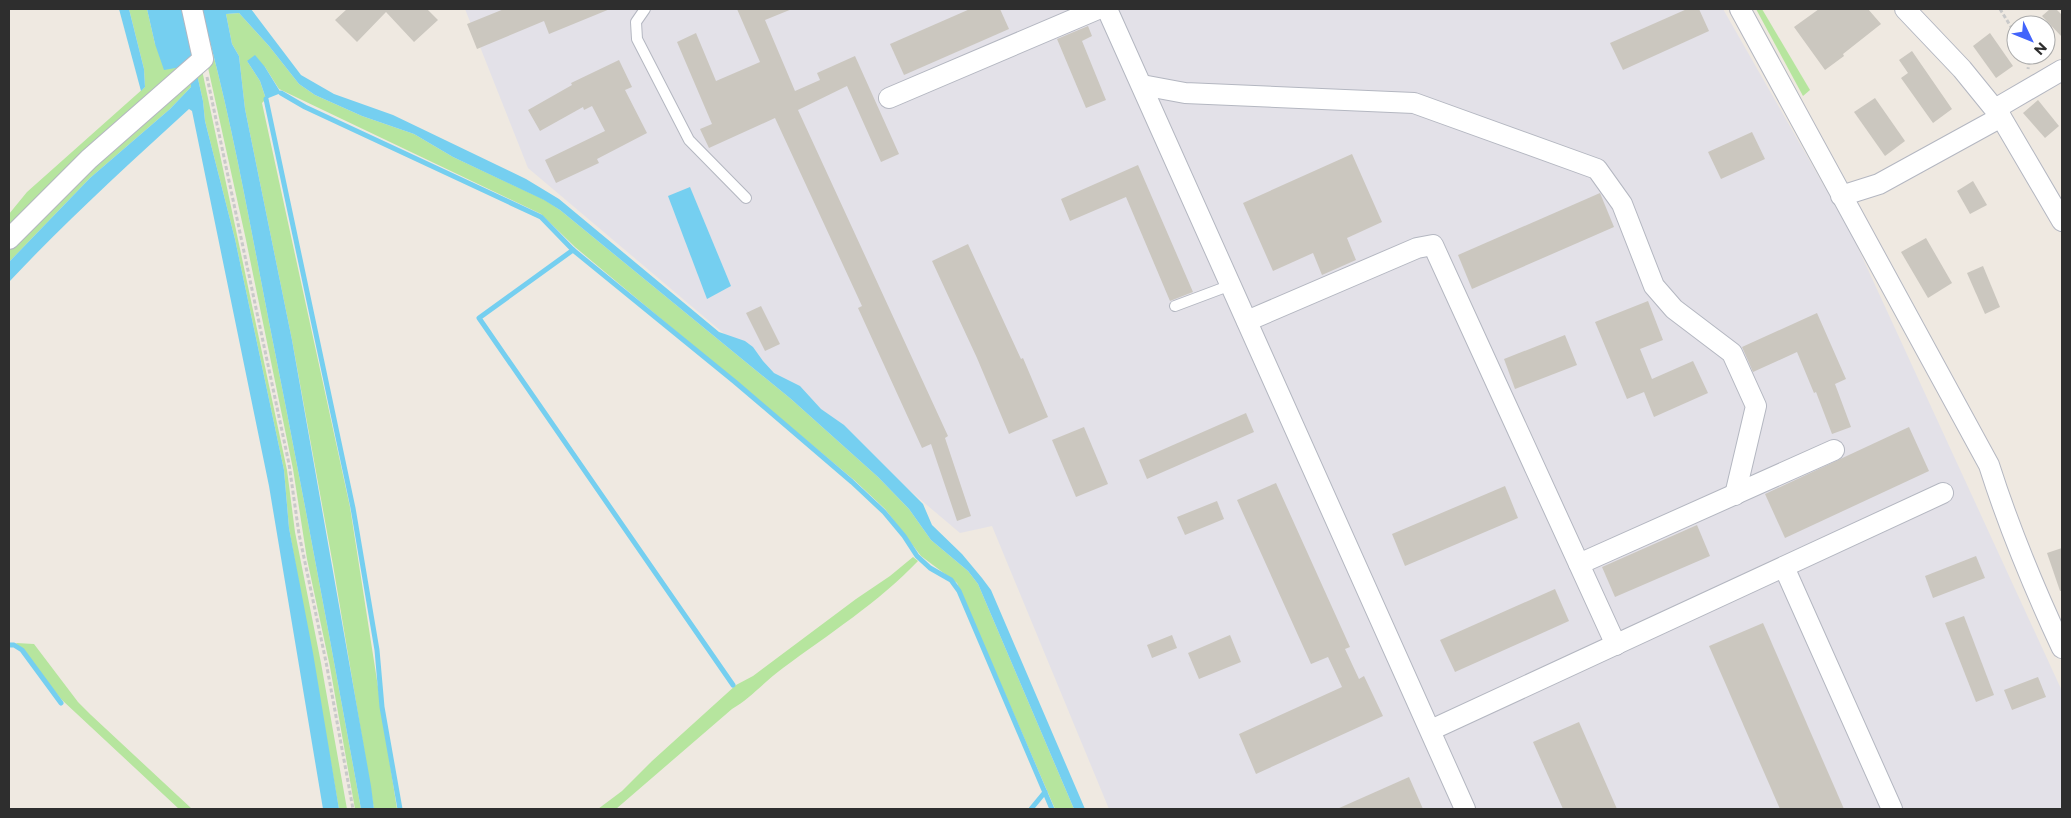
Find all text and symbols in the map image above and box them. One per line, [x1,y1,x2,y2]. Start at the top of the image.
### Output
north arrow [2006,15,2056,65]
text: N [2030,39,2051,59]

